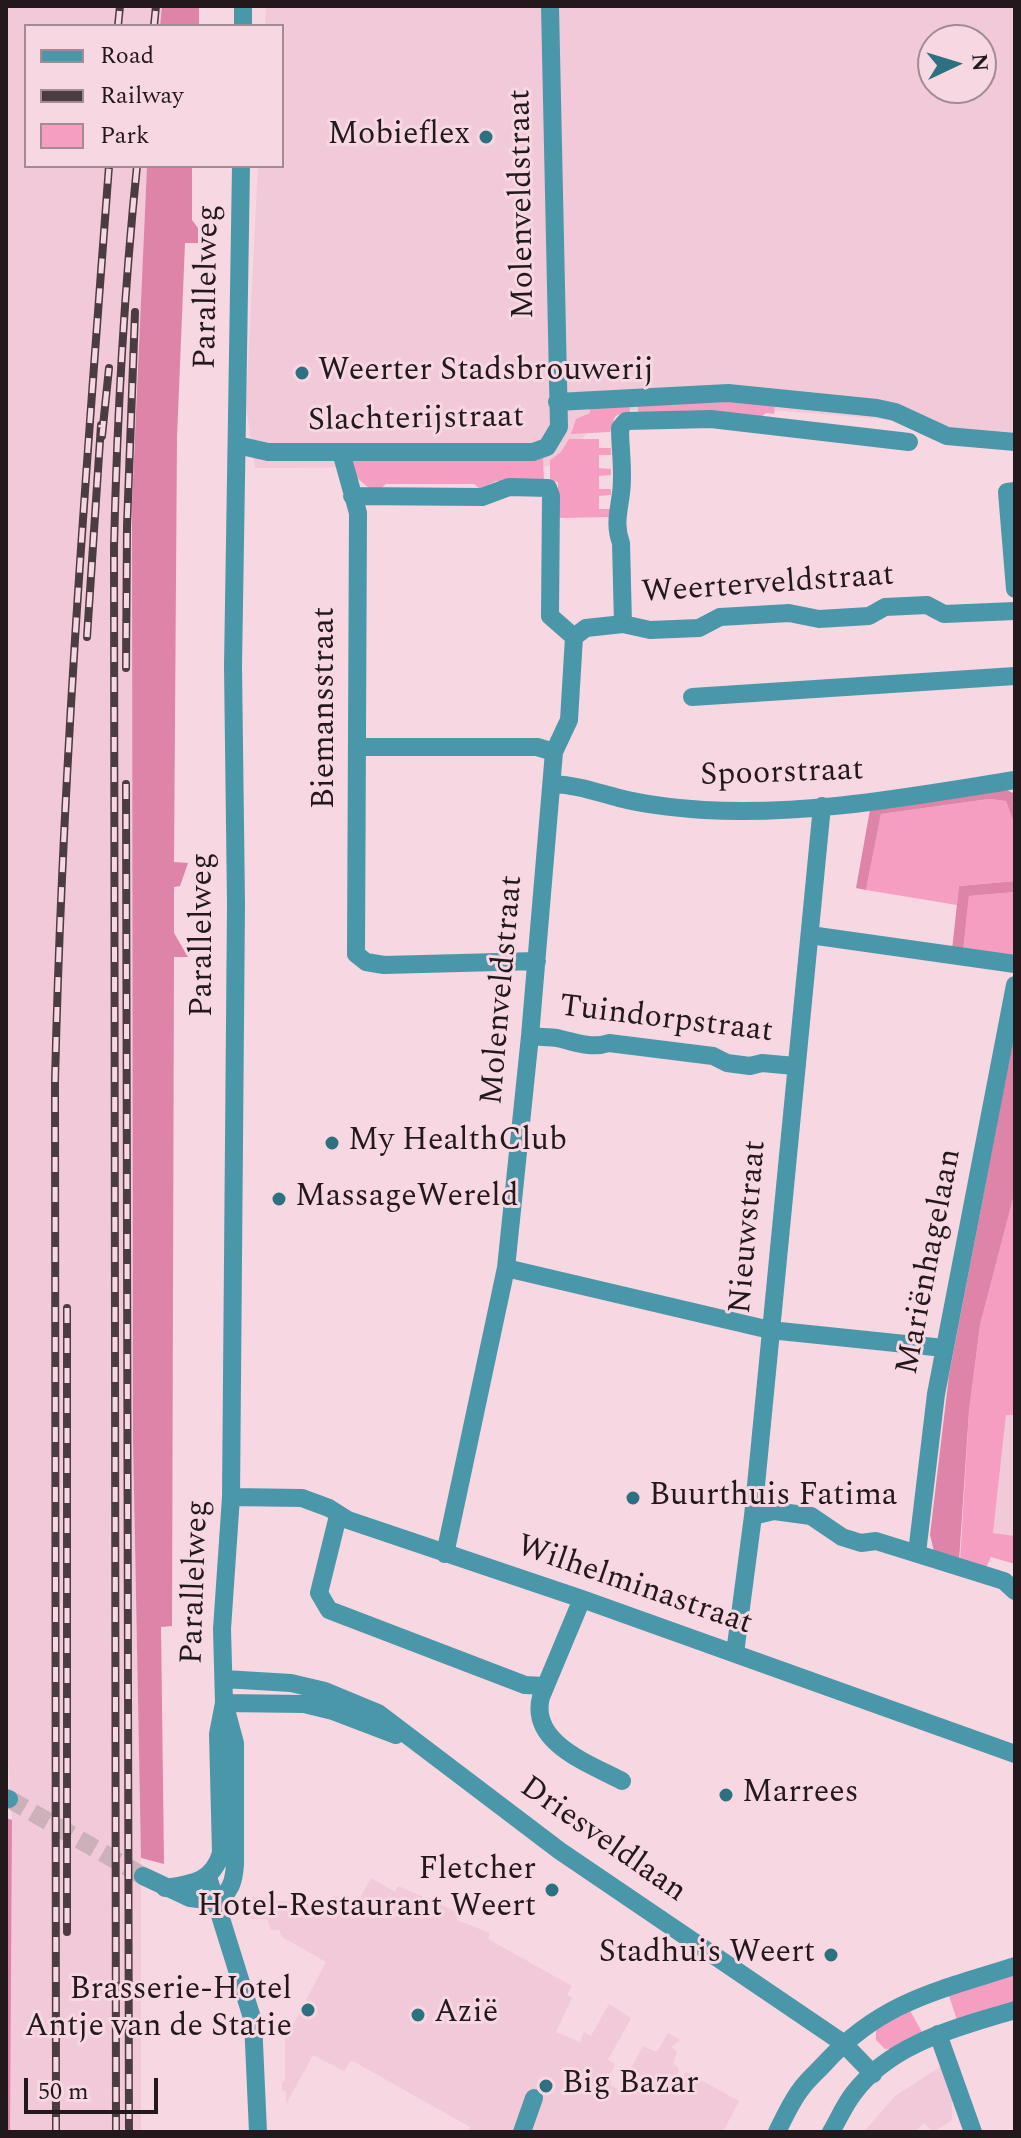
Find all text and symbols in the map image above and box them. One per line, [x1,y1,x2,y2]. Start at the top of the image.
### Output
legend [24,24,284,168]
north arrow [917,24,997,104]
text: Road [100,38,154,74]
text: N [962,52,997,73]
text: Railway [100,78,184,114]
street label: Molenveldstraat [503,89,545,319]
text: Park [100,118,150,154]
place label: Mobieflex [327,118,470,156]
marker: Mobieflex [477,128,495,146]
street label: Parallelweg [188,204,230,370]
place label: Weerter Stadsbrouwerij [318,354,654,392]
marker: Weerter Stadsbrouwerij [293,364,311,382]
street label: Slachterijstraat [307,400,525,442]
street label: Weerterveldstraat [641,558,895,614]
street label: Biemansstraat [308,607,346,809]
street label: Spoorstraat [700,753,864,797]
street label: Parallelweg [186,853,224,1017]
street label: Molenveldstraat [475,874,533,1106]
street label: Tuindorpstraat [557,989,775,1053]
place label: My HealthClub [348,1124,567,1162]
marker: My HealthClub [323,1134,341,1152]
street label: Nieuwstraat [723,1139,777,1315]
street label: Mariënhagelaan [890,1146,972,1378]
place label: MassageWereld [295,1180,519,1218]
marker: MassageWereld [270,1190,288,1208]
place label: Buurthuis Fatima [649,1479,897,1517]
marker: Buurthuis Fatima [624,1489,642,1507]
street label: Parallelweg [175,1499,219,1665]
street label: Wilhelminastraat [511,1529,757,1645]
street label: Driesveldlaan [511,1770,693,1912]
place label: Marrees [742,1776,859,1814]
marker: Marrees [717,1786,735,1804]
place label: Fletcher Hotel-Restaurant Weert [197,1853,536,1928]
marker: Fletcher Hotel-Restaurant Weert [543,1881,561,1899]
place label: Stadhuis Weert [599,1936,815,1974]
marker: Stadhuis Weert [822,1946,840,1964]
place label: Brasserie-Hotel Antje van de Statie [24,1973,292,2048]
place label: Azië [434,1996,498,2034]
marker: Brasserie-Hotel Antje van de Statie [299,2001,317,2019]
marker: Azië [409,2006,427,2024]
scale bar [28,2062,162,2112]
place label: Big Bazar [562,2067,699,2105]
text: 50 m [38,2074,89,2110]
marker: Big Bazar [537,2077,555,2095]

